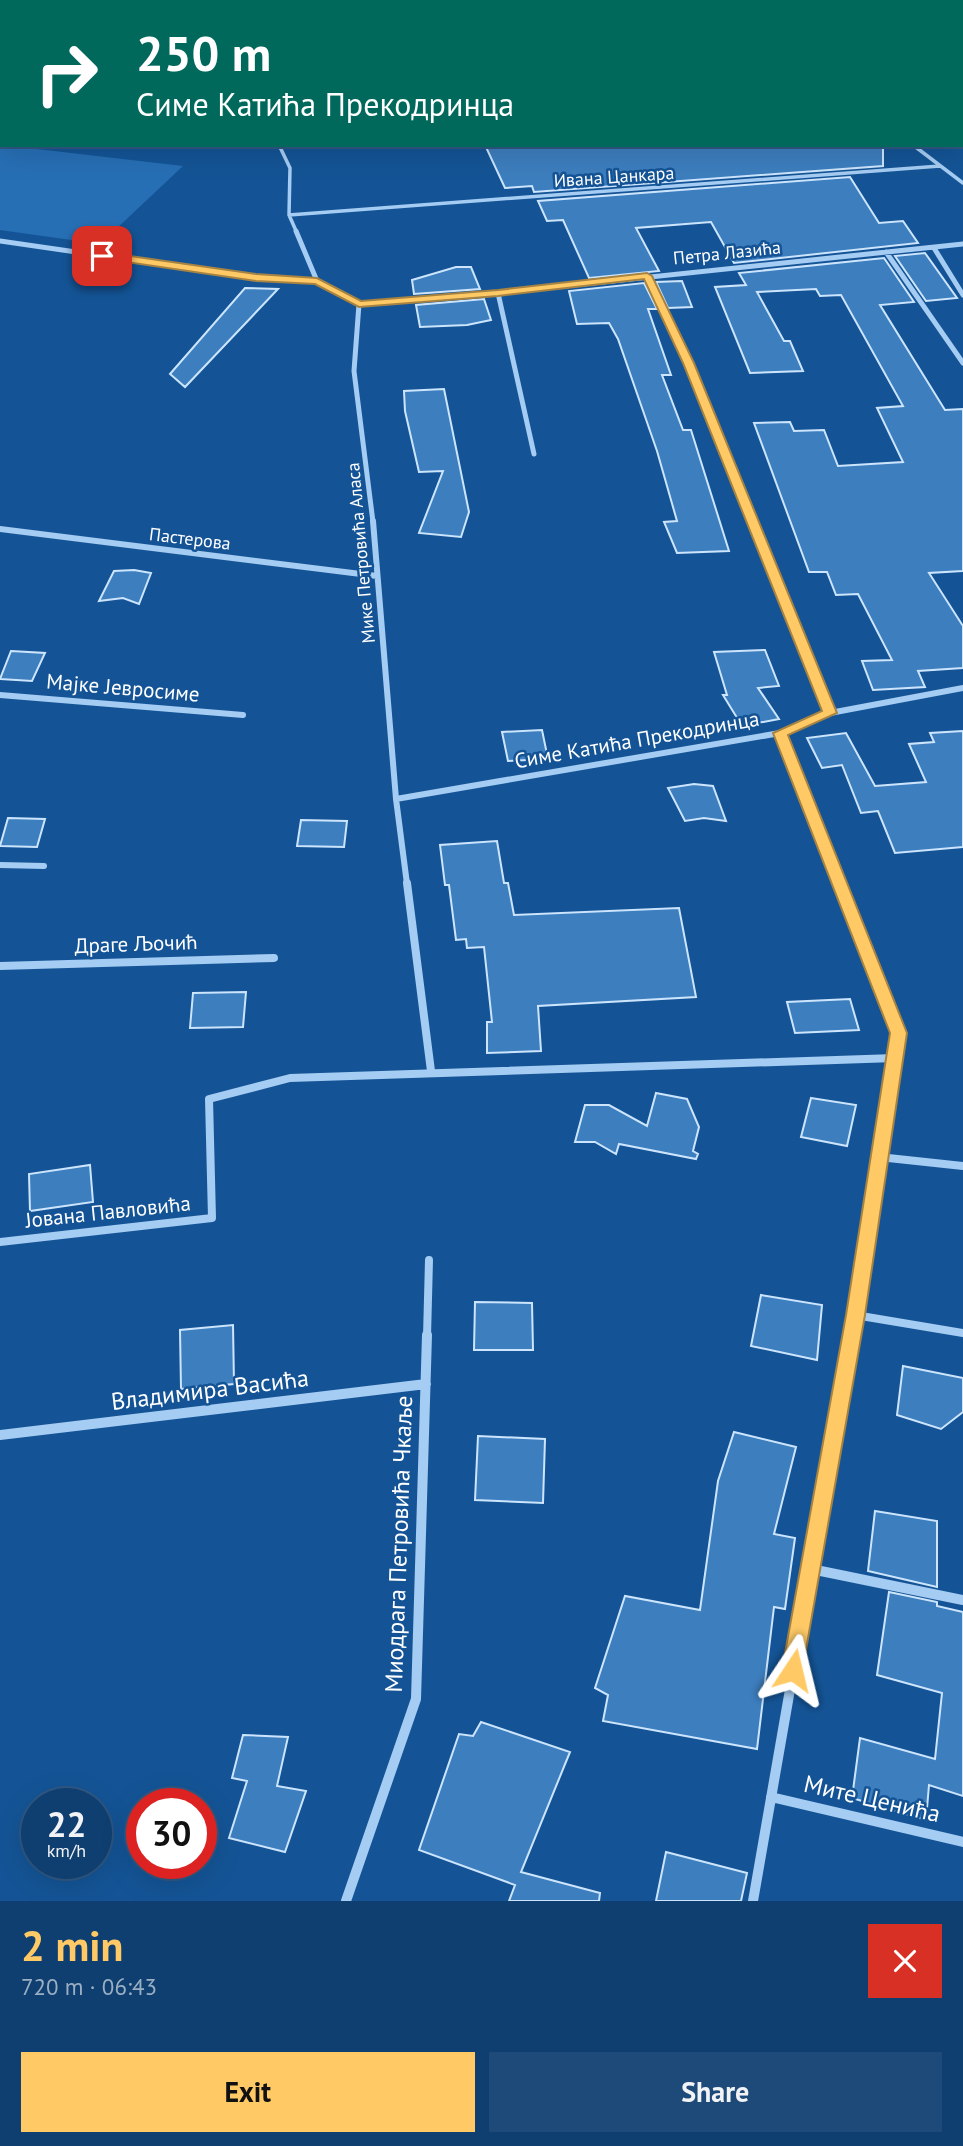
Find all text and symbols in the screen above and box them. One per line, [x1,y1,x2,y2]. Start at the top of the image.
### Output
text: 250 m [136,21,271,85]
icon: right [21,28,112,119]
text: Симе Катића Прекодринца [136,83,514,125]
street label: Ивана Цанкара [553,161,675,192]
pin [72,226,132,286]
street label: Петра Лазића [672,235,782,270]
icon: arrive [83,237,121,275]
street label: Мике Петровића Аласа [341,462,380,644]
street label: Пастерова [148,522,232,555]
street label: Мајке Јевросиме [45,667,201,708]
street label: Симе Катића Прекодринца [512,705,761,774]
street label: Драге Љочић [74,928,198,959]
street label: Јована Павловића [23,1189,192,1234]
street label: Владимира Васића [109,1362,311,1417]
street label: Миодрага Петровића Чкаље [378,1395,419,1693]
position arrow [756,1633,830,1707]
street label: Мите Ценића [801,1768,943,1829]
speed limit sign: 30 [126,1788,217,1879]
text: 22 [47,1801,86,1847]
text: km/h [47,1839,86,1862]
text: 2 min [21,1918,123,1973]
button: close [868,1924,942,1998]
text: 720 m · 06:43 [21,1972,157,2001]
button: Exit [21,2052,475,2132]
button: Share [489,2052,942,2132]

